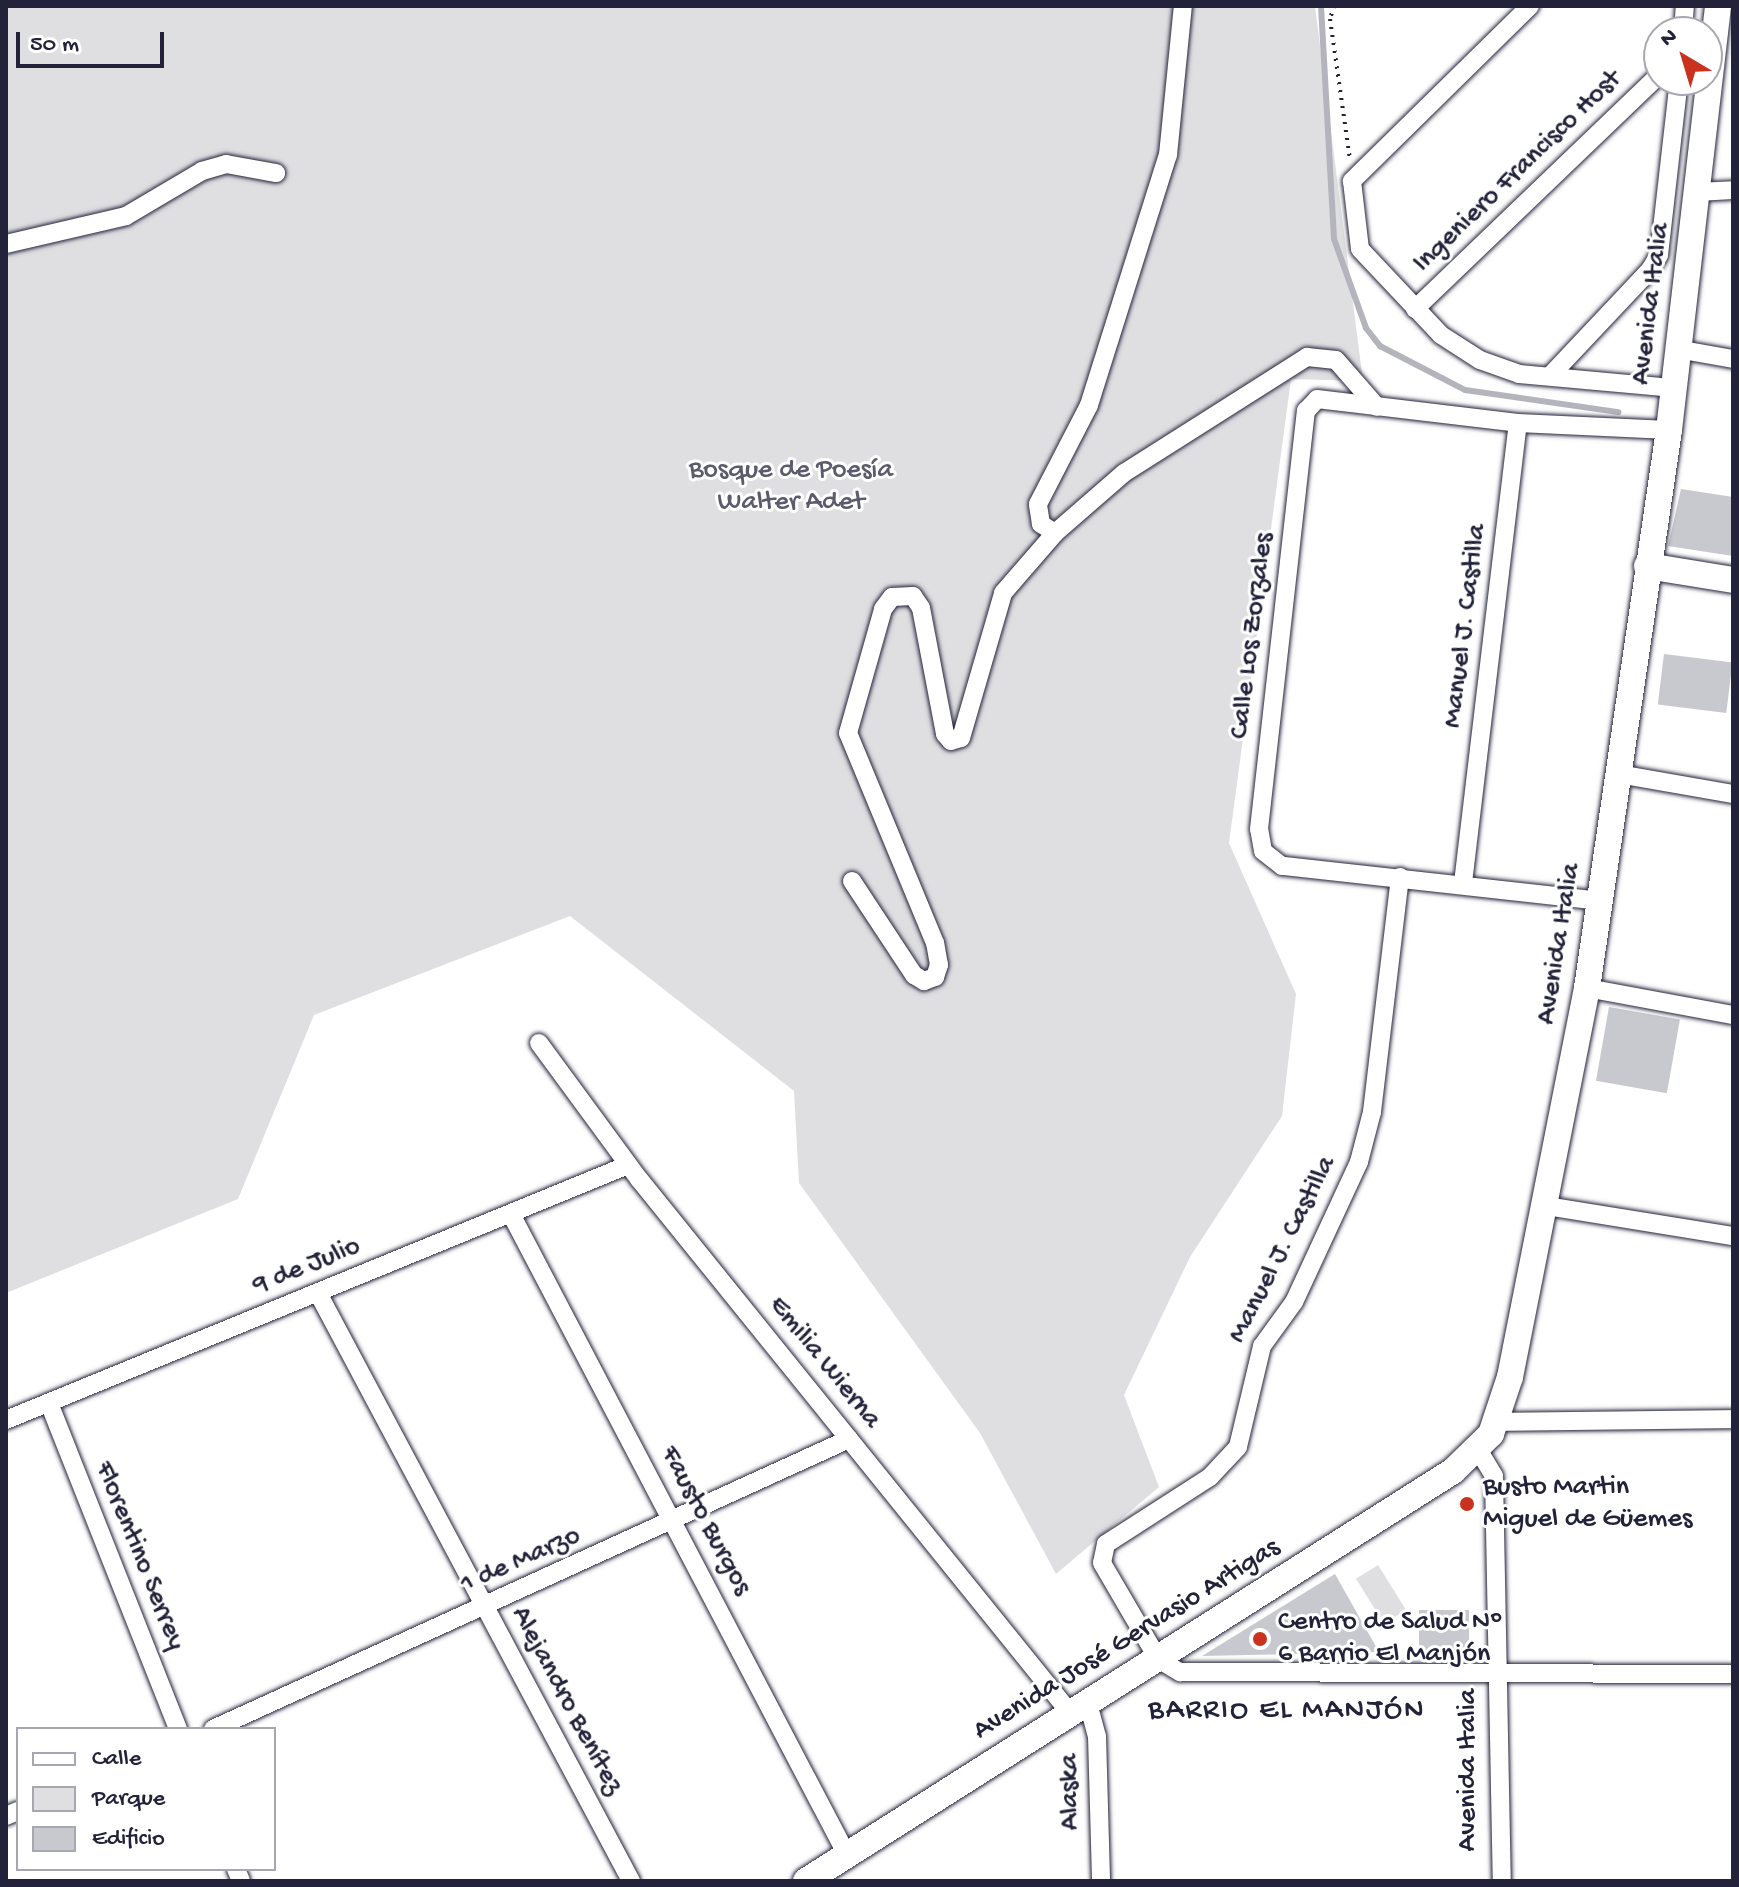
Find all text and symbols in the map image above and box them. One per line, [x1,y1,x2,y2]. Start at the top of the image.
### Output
scale bar [20,16,168,66]
north arrow [1643,16,1723,96]
text: N [1656,24,1683,53]
text: 50 m [30,31,79,60]
street label: Ingeniero Francisco Host [1407,64,1629,280]
street label: Avenida Italia [1625,221,1679,387]
park label: Bosque de Poesía Walter Adet [689,454,893,520]
street label: Manuel J. Castilla [1437,522,1495,730]
street label: Calle Los Zorzales [1224,531,1282,741]
street label: Avenida Italia [1531,861,1589,1027]
street label: Manuel J. Castilla [1221,1151,1345,1349]
street label: 9 de Julio [248,1230,366,1304]
street label: Emilia Wierna [760,1290,888,1436]
street label: Fausto Burgos [652,1441,758,1601]
street label: Florentino Serrey [86,1457,192,1655]
place label: Busto Martin Miguel de Güemes [1483,1471,1692,1537]
marker: Busto Martin Miguel de Güemes [1458,1495,1476,1513]
street label: 1 de Marzo [456,1520,586,1602]
street label: Avenida José Gervasio Artigas [967,1532,1287,1748]
street label: Alejandro Benítez [502,1601,630,1801]
place label: Centro de Salud Nº 6 Barrio El Manjón [1278,1606,1502,1672]
marker: Centro de Salud Nº 6 Barrio El Manjón [1249,1628,1271,1650]
street label: Avenida Italia [1452,1689,1486,1851]
district label: BARRIO EL MANJÓN [1148,1694,1426,1730]
legend [16,1727,276,1871]
text: Calle [92,1745,141,1774]
street label: Alaska [1054,1753,1088,1831]
text: Parque [92,1785,165,1814]
text: Edificio [92,1825,165,1854]

